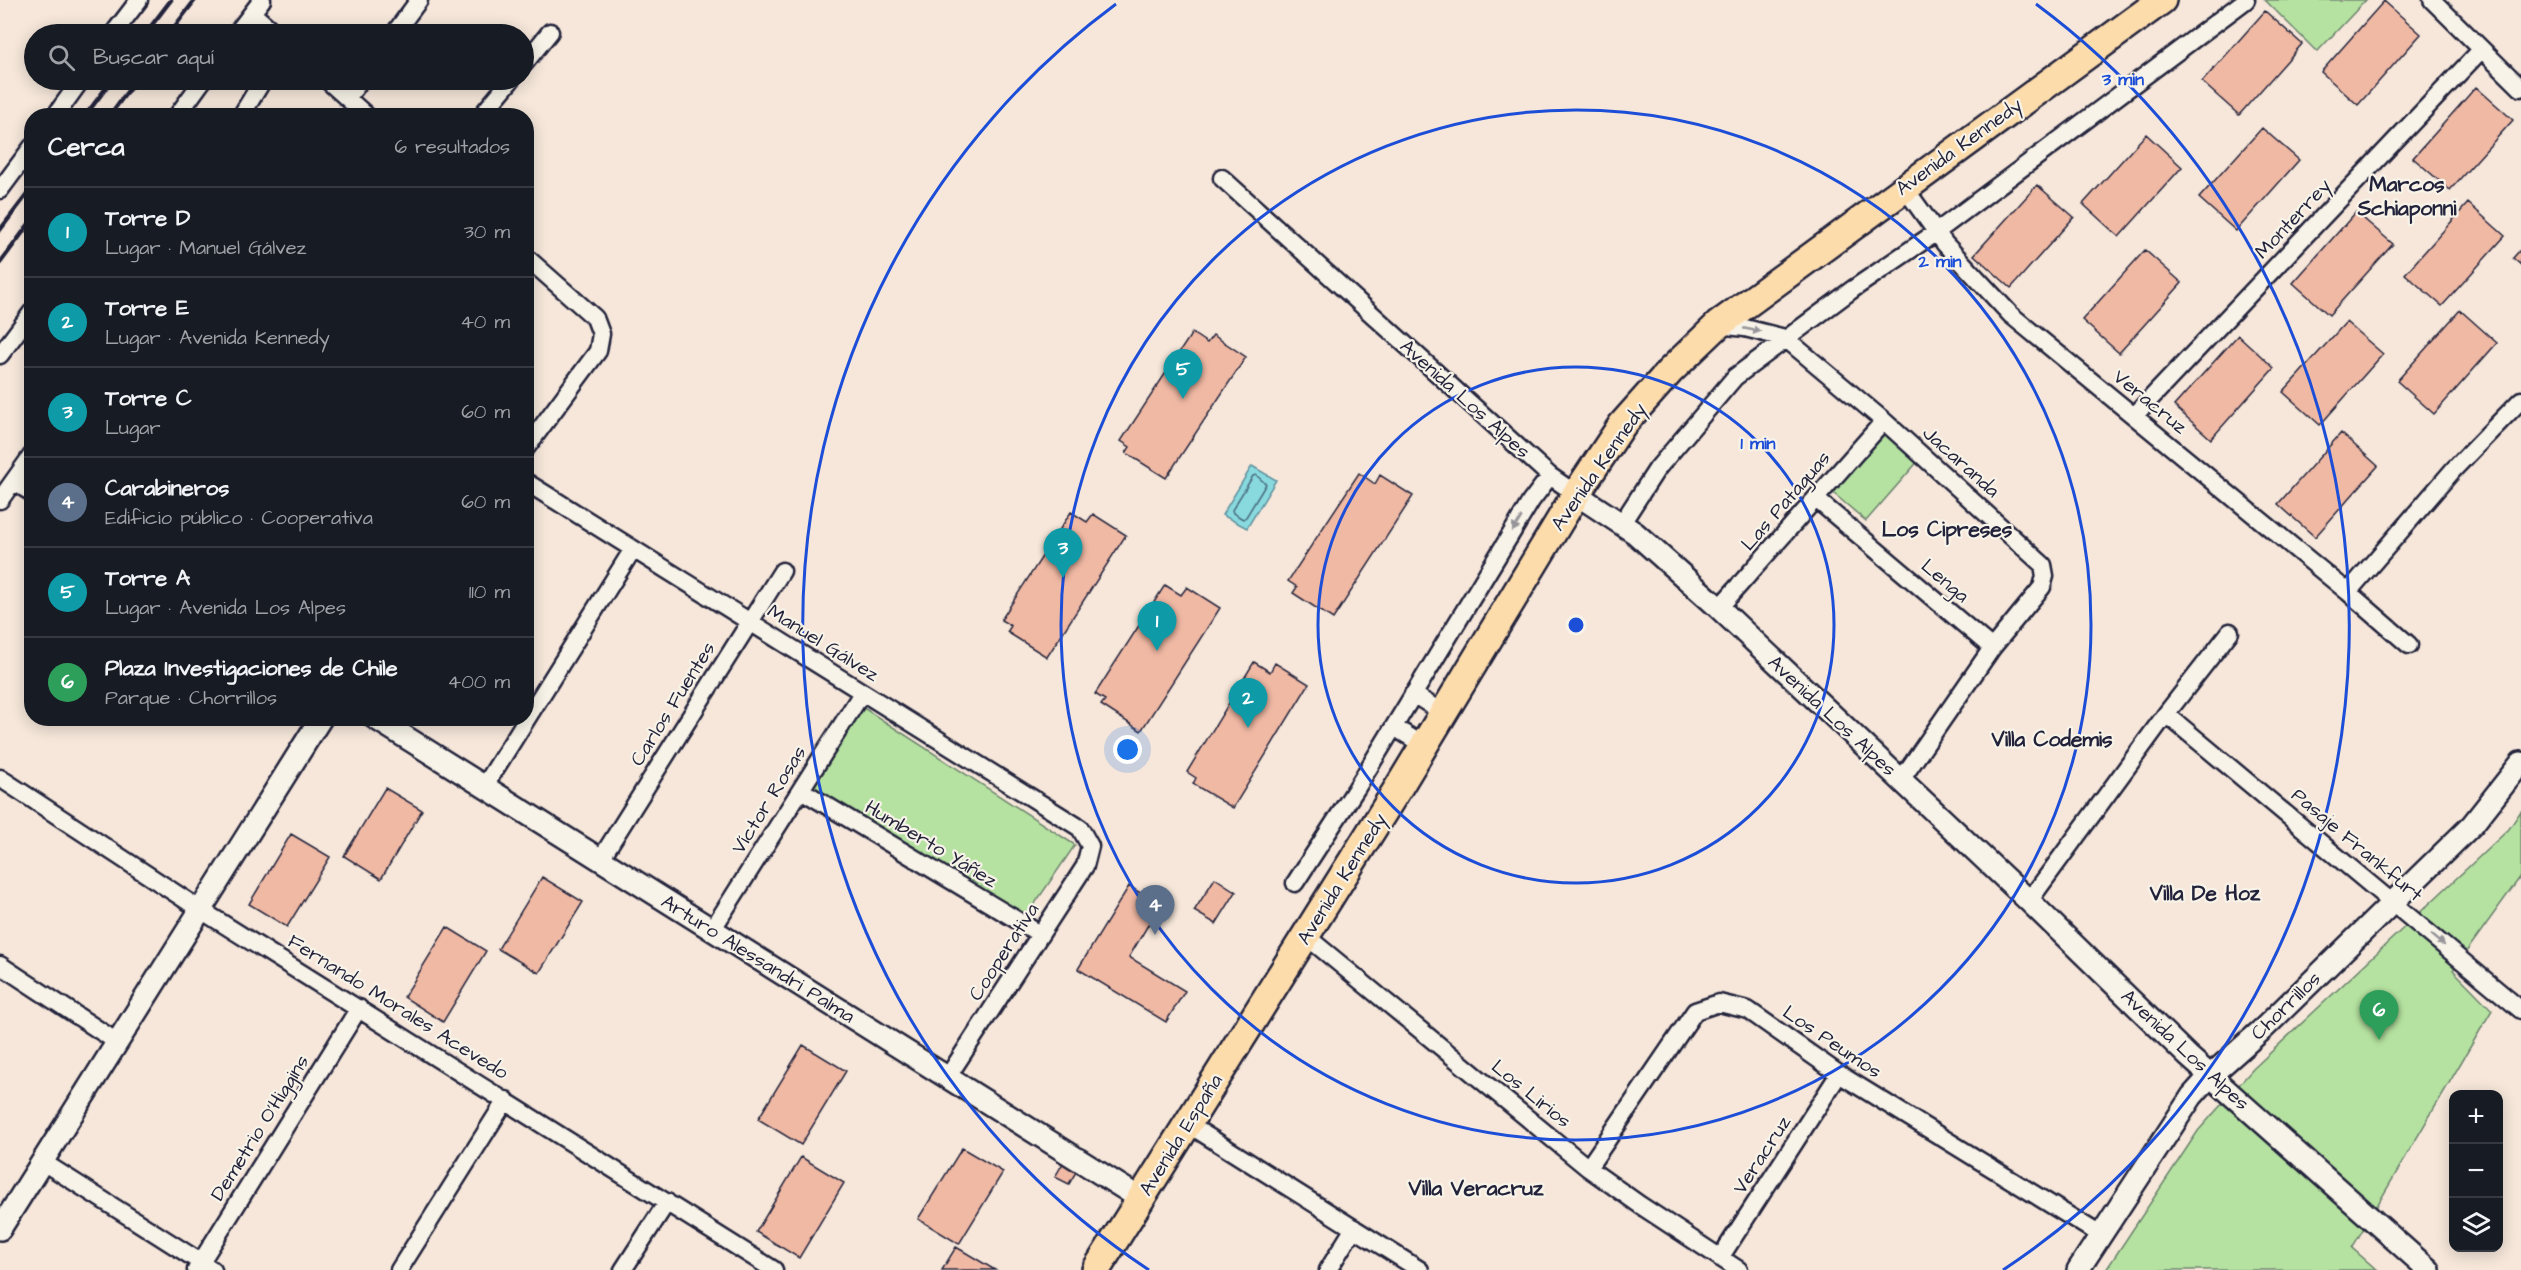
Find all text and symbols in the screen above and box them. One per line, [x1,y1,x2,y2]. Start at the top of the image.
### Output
search box [24,24,534,90]
icon: search [45,41,78,74]
text: Buscar aquí [93,42,214,73]
text: 3 min [2101,67,2144,92]
street label: Avenida Kennedy [1890,91,2029,203]
text: Cerca [48,129,125,165]
text: 6 resultados [394,133,510,161]
district label: Marcos Schiaponni [2357,170,2457,224]
street label: Monterrey [2248,173,2338,266]
text: Torre D [105,203,190,234]
text: 1 [66,218,69,246]
text: 30 m [464,218,510,246]
text: Lugar · Manuel Gálvez [105,234,306,262]
text: 2 min [1917,249,1962,274]
text: Torre E [105,293,189,324]
text: 2 [62,308,73,336]
text: 40 m [460,308,510,336]
text: Lugar · Avenida Kennedy [105,324,330,352]
one-way arrow [1743,325,1762,335]
street label: Avenida Los Alpes [1394,333,1536,465]
pin: 5 [1164,350,1202,399]
street label: Veracruz [2107,363,2193,441]
text: Torre C [105,383,192,414]
street label: Avenida Kennedy [1544,397,1654,537]
text: 3 [62,398,73,426]
text: 60 m [461,398,510,426]
text: Lugar [105,414,161,442]
street label: Jacaranda [1916,420,2006,504]
text: 1 min [1740,431,1776,456]
street label: Las Pataguas [1735,445,1838,558]
text: Carabineros [105,473,229,504]
text: 4 [61,488,74,516]
text: 60 m [461,488,510,516]
text: Edificio público · Cooperativa [105,504,373,532]
district label: Los Cipreses [1882,515,2013,545]
one-way arrow [1511,516,1522,532]
pin: 3 [1044,528,1082,578]
street label: Lenga [1914,553,1975,610]
text: Torre A [105,563,190,594]
text: 5 [60,578,75,606]
text: 110 m [469,578,510,606]
text: Lugar · Avenida Los Alpes [105,594,346,622]
street label: Manuel Gálvez [762,597,884,689]
pin: 1 [1138,602,1176,651]
centre of rings [1566,615,1586,635]
street label: Carlos Fuentes [624,637,722,771]
street label: Avenida Los Alpes [1762,649,1902,783]
text: Plaza Investigaciones de Chile [105,653,398,684]
text: 6 [61,668,74,696]
text: 400 m [448,668,510,696]
pin: 2 [1228,678,1268,728]
text: Parque · Chorrillos [105,684,277,712]
district label: Villa Codemis [1991,725,2113,754]
your location [1113,735,1142,764]
street label: Víctor Rosas [725,741,813,859]
street label: Pasaje Frankfurt [2285,782,2429,908]
street label: Humberto Yáñez [860,793,1003,895]
street label: Avenida Kennedy [1290,808,1395,951]
district label: Villa De Hoz [2149,879,2261,908]
pin: 4 [1136,886,1174,935]
street label: Arturo Alessandri Palma [656,888,860,1030]
street label: Cooperativa [962,898,1046,1006]
street label: Fernando Morales Acevedo [282,927,514,1087]
one-way arrow [2430,933,2445,946]
street label: Chorrillos [2245,965,2327,1047]
street label: Avenida Los Alpes [2115,983,2255,1117]
pin: 6 [2360,990,2398,1040]
street label: Los Peumos [1777,999,1887,1085]
street label: Demetrio O'Higgins [204,1050,317,1207]
street label: Los Lirios [1485,1053,1577,1135]
street label: Avenida España [1132,1069,1230,1201]
map controls [2449,1090,2503,1252]
button: + [2449,1090,2503,1144]
street label: Veracruz [1726,1110,1798,1200]
button: − [2449,1144,2503,1198]
district label: Villa Veracruz [1408,1174,1544,1203]
button: layers [2449,1198,2503,1252]

